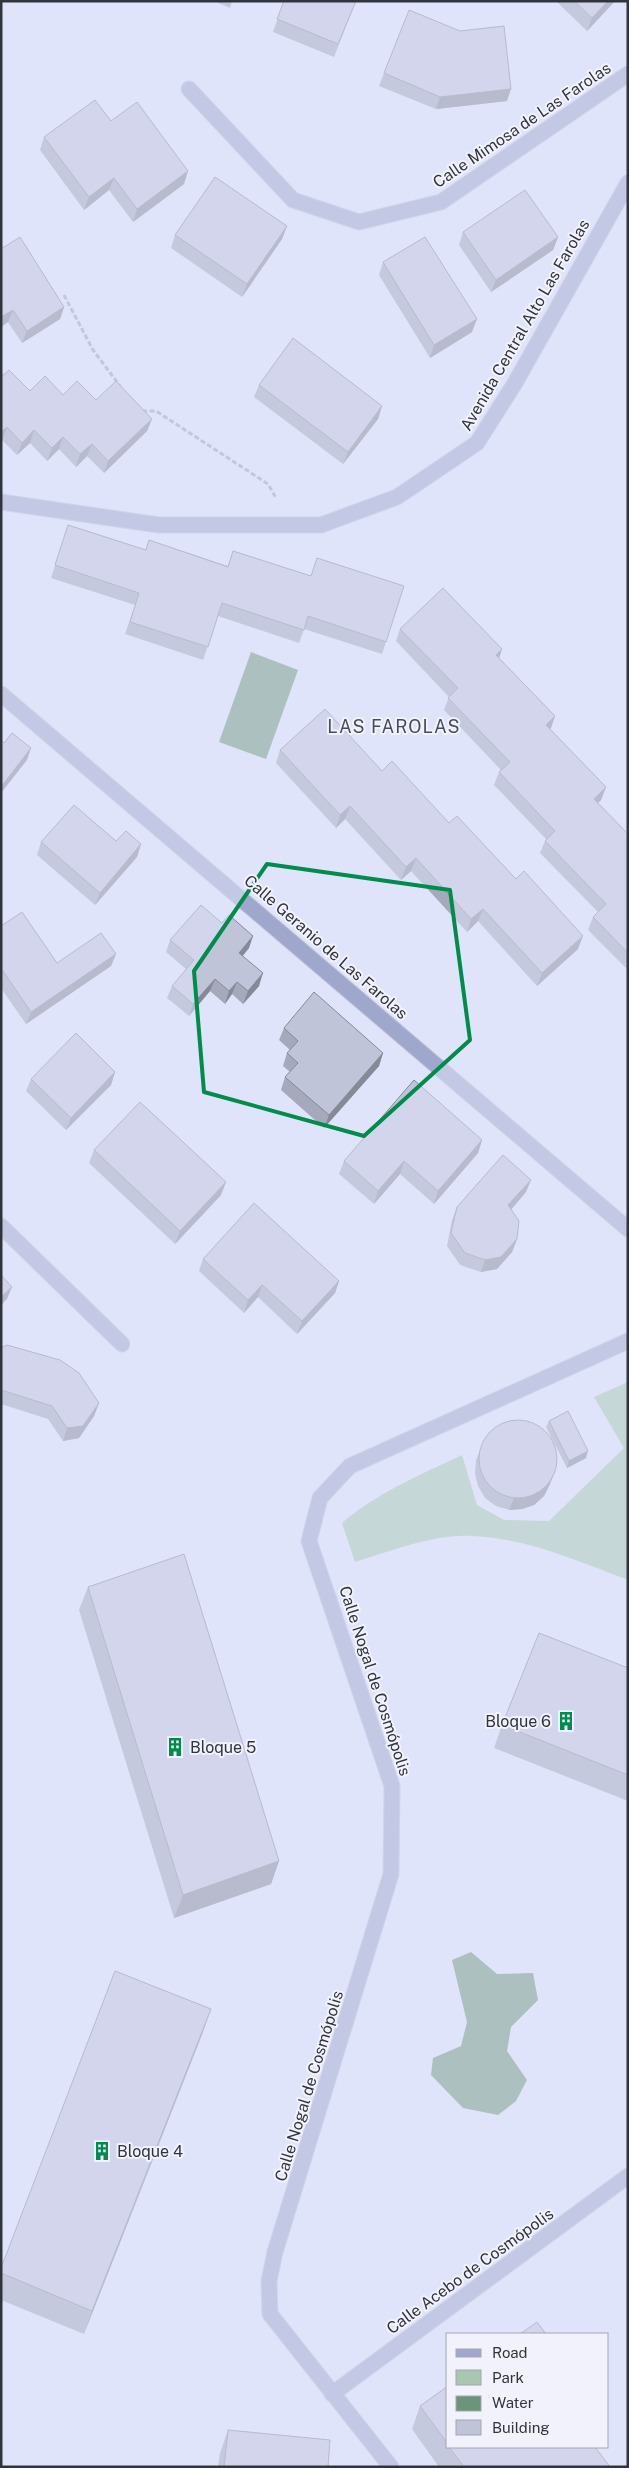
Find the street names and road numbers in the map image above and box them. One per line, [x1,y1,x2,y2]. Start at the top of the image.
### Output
street label: Calle Mimosa de Las Farolas [429,58,615,192]
street label: Avenida Central Alto Las Farolas [457,216,593,434]
street label: Calle Geranio de Las Farolas [240,871,412,1023]
street label: Calle Nogal de Cosmópolis [335,1584,415,1778]
street label: Calle Nogal de Cosmópolis [271,1988,347,2184]
street label: Calle Acebo de Cosmópolis [383,2204,557,2338]

